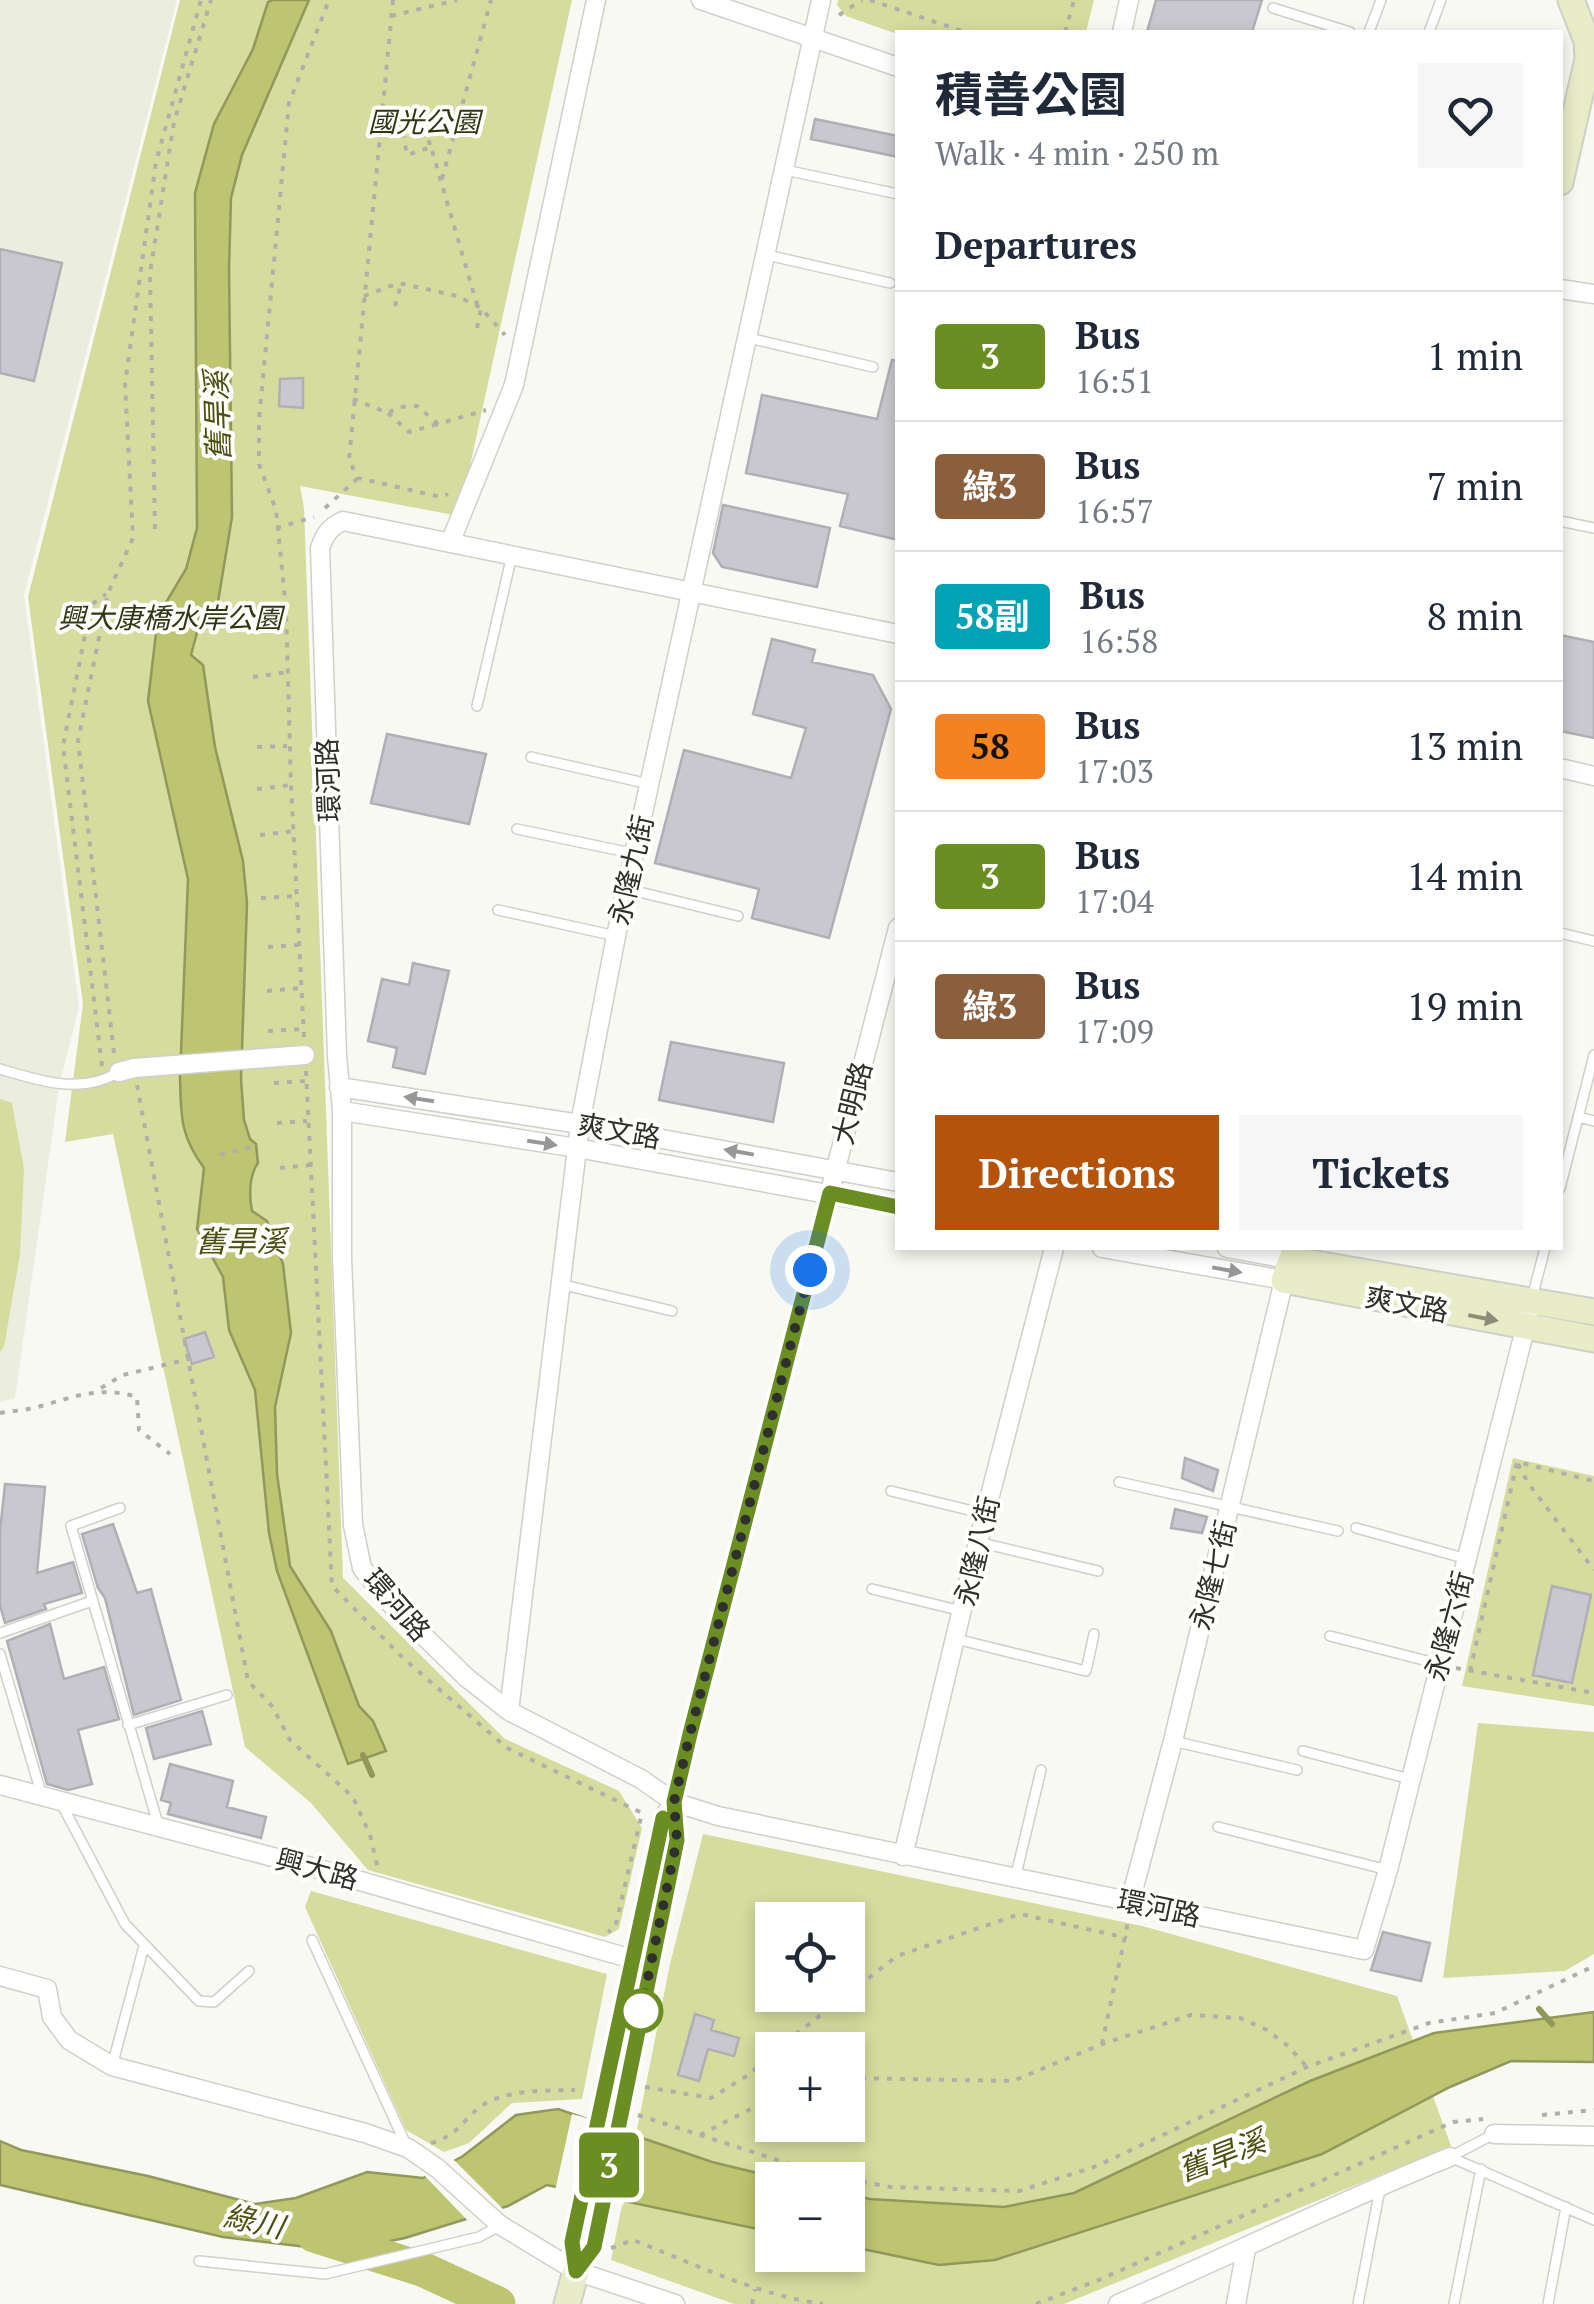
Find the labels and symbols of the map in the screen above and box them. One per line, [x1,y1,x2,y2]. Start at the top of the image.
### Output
park label: 國光公園 [368,103,484,140]
water label: 舊旱溪 [195,366,239,462]
park label: 興大康橋水岸公園 [58,599,286,636]
street label: 環河路 [308,737,347,823]
street label: 永隆九街 [600,811,661,929]
street label: 大明路 [823,1058,880,1148]
one-way arrow [402,1091,434,1106]
street label: 爽文路 [575,1105,664,1156]
one-way arrow [526,1136,558,1151]
one-way arrow [723,1144,755,1159]
water label: 舊旱溪 [196,1221,290,1261]
your location [785,1245,835,1295]
one-way arrow [1212,1263,1244,1278]
street label: 爽文路 [1362,1277,1452,1330]
one-way arrow [1468,1311,1499,1327]
street label: 永隆八街 [946,1492,1007,1610]
street label: 永隆七街 [1181,1516,1244,1634]
street label: 環河路 [356,1561,439,1649]
street label: 永隆六街 [1416,1567,1481,1685]
street label: 興大路 [272,1840,362,1897]
street label: 環河路 [1114,1881,1204,1934]
unlabelled marker [620,1990,662,2032]
water label: 舊旱溪 [1172,2119,1275,2190]
line badge: 3 [576,2132,642,2198]
water label: 綠川 [221,2195,291,2247]

